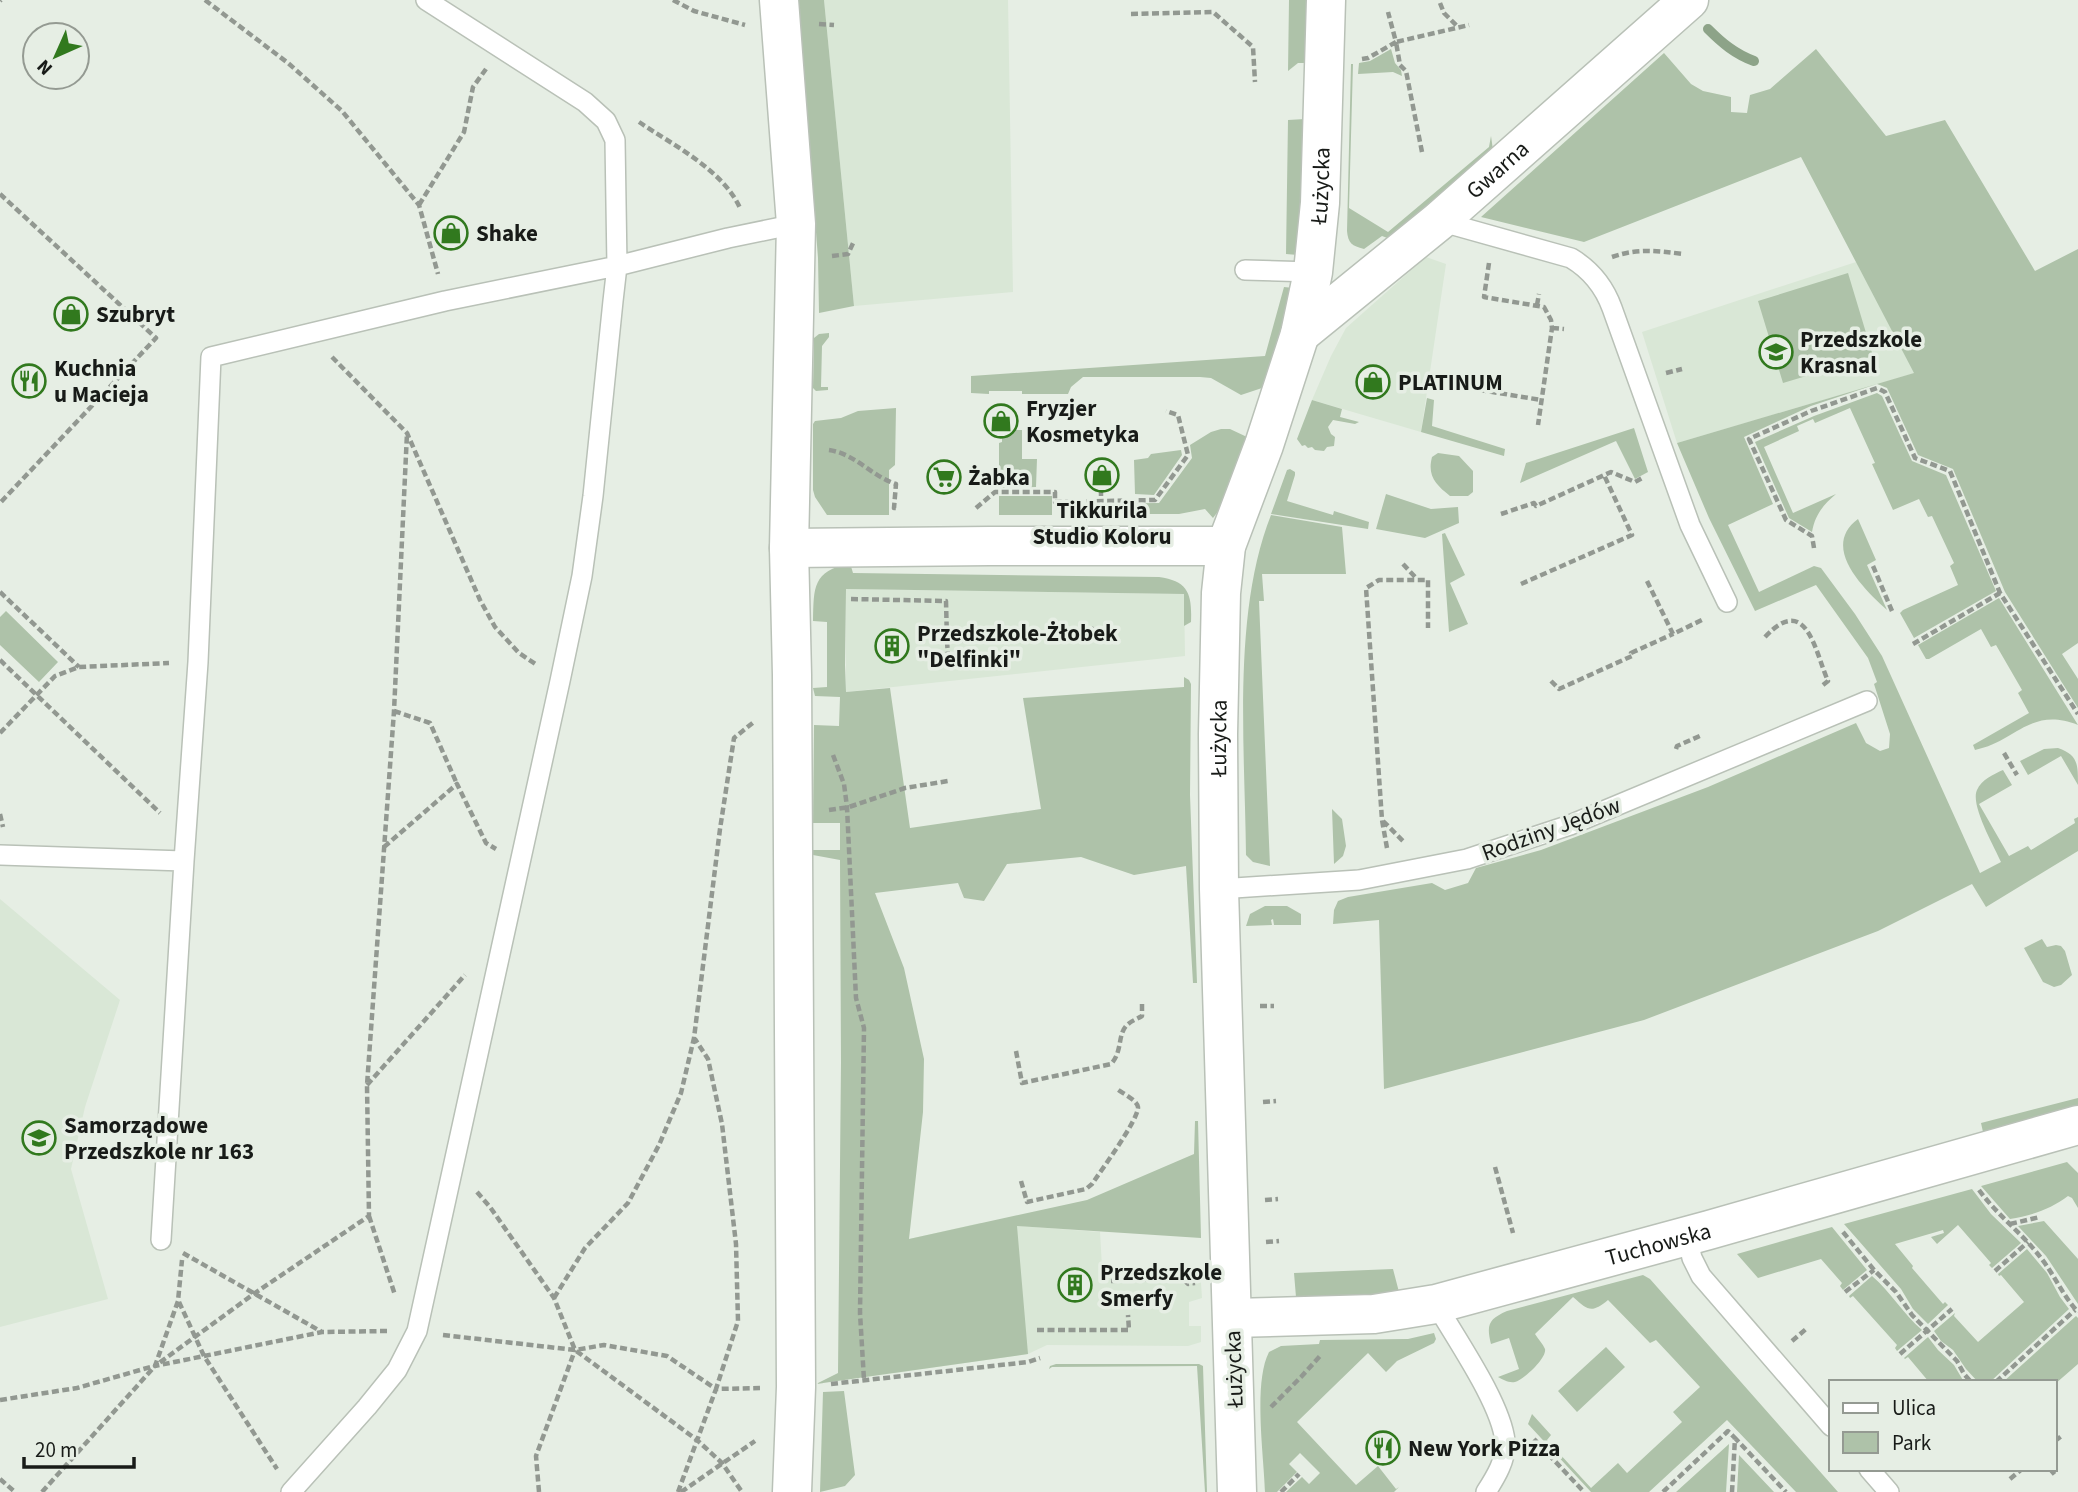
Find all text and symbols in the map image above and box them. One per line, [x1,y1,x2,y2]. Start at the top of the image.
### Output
north arrow [21,21,91,91]
text: N [31,53,59,81]
street label: Gwarna [1459,132,1536,206]
street label: Łużycka [1301,147,1338,227]
shop icon: Shake [432,214,470,252]
place label: Shake [476,217,538,250]
shop icon: Szubryt [52,295,90,333]
place label: Szubryt [96,298,175,331]
place label: Przedszkole Krasnal [1800,323,1922,382]
school or university icon: Przedszkole Krasnal [1757,333,1795,371]
place label: Kuchnia u Macieja [54,352,149,411]
restaurant icon: Kuchnia u Macieja [10,362,48,400]
shop icon: PLATINUM [1354,363,1392,401]
place label: PLATINUM [1398,366,1503,399]
place label: Fryzjer Kosmetyka [1026,392,1139,451]
shop icon: Fryzjer Kosmetyka [982,402,1020,440]
shop icon: Tikkurila Studio Koloru [1083,456,1121,494]
supermarket icon: Żabka [925,458,963,496]
place label: Żabka [968,461,1030,494]
place label: Tikkurila Studio Koloru [1033,494,1171,553]
place label: Przedszkole-Żłobek "Delfinki" [917,617,1118,676]
building icon: Przedszkole-Żłobek "Delfinki" [873,627,911,665]
street label: Łużycka [1201,699,1235,778]
street label: Rodziny Jędów [1477,789,1625,869]
place label: Samorządowe Przedszkole nr 163 [64,1109,254,1168]
school or university icon: Samorządowe Przedszkole nr 163 [20,1119,58,1157]
street label: Tuchowska [1602,1214,1715,1274]
place label: Przedszkole Smerfy [1100,1256,1222,1315]
building icon: Przedszkole Smerfy [1056,1266,1094,1304]
street label: Łużycka [1216,1330,1252,1409]
legend [1829,1380,2057,1471]
text: Ulica [1892,1393,1936,1423]
scale bar [24,1426,135,1470]
text: Park [1892,1428,1932,1458]
restaurant icon: New York Pizza [1364,1429,1402,1467]
place label: New York Pizza [1408,1432,1561,1465]
text: 20 m [35,1435,77,1465]

